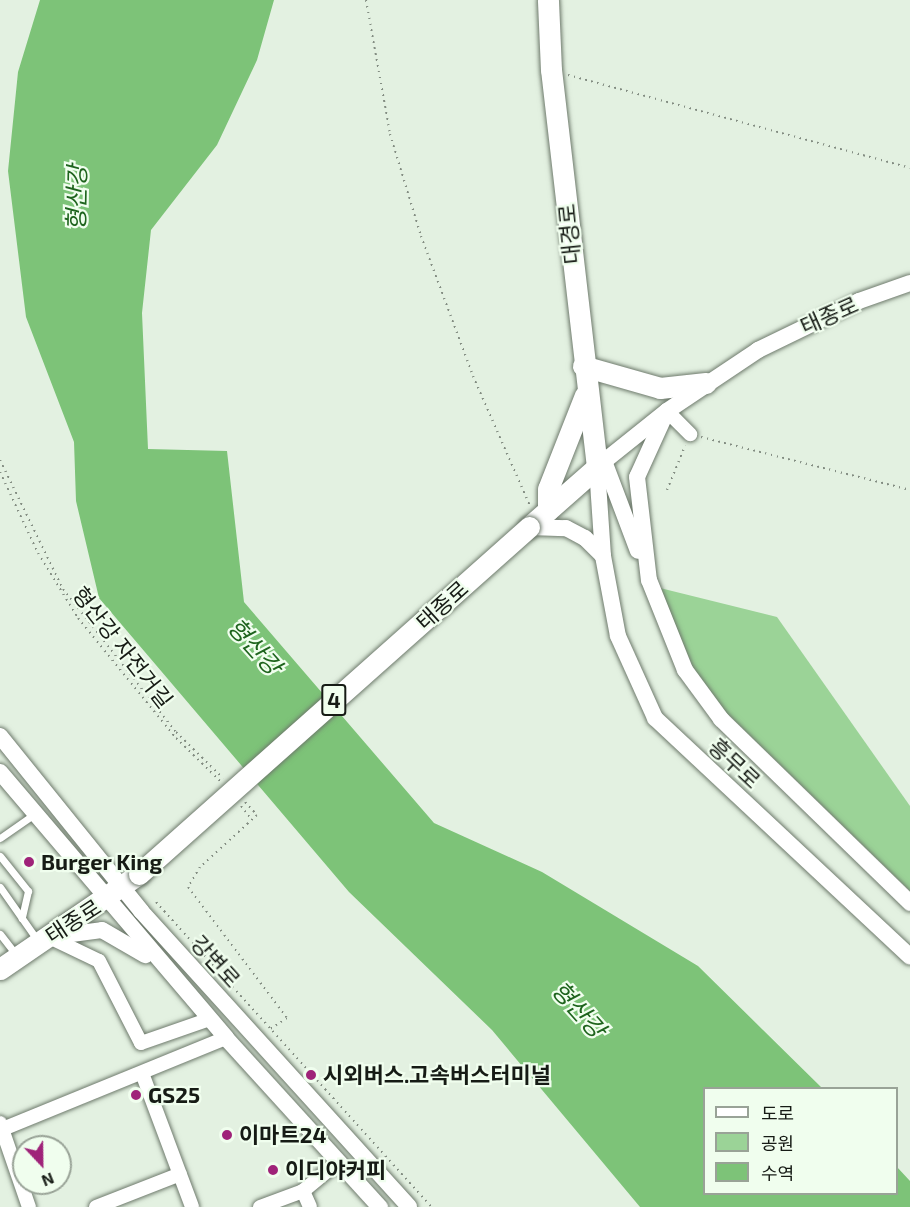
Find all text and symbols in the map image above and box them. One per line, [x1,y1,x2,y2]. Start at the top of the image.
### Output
water label: 형산강 [61,165,91,231]
street label: 대경로 [553,202,585,266]
street label: 태종로 [796,291,862,339]
street label: 태종로 [411,575,473,635]
street label: 형산강 자전거길 [67,581,179,713]
water label: 형산강 [222,612,288,680]
road number: 4 [320,682,348,718]
street label: 흥무로 [704,733,766,793]
place label: Burger King [41,849,163,875]
marker: Burger King [22,855,36,869]
street label: 태종로 [40,893,106,949]
street label: 강변로 [186,930,246,992]
water label: 형산강 [546,975,612,1043]
place label: 시외버스.고속버스터미널 [323,1062,551,1088]
marker: 시외버스.고속버스터미널 [304,1068,318,1082]
place label: GS25 [148,1082,200,1108]
legend [703,1087,898,1195]
marker: GS25 [129,1088,143,1102]
text: 도로 [761,1102,794,1124]
place label: 이마트24 [239,1122,327,1148]
marker: 이마트24 [220,1128,234,1142]
text: 공원 [761,1132,794,1154]
north arrow [12,1135,72,1195]
place label: 이디야커피 [285,1157,386,1183]
text: 수역 [761,1162,794,1184]
marker: 이디야커피 [266,1163,280,1177]
text: N [39,1169,57,1191]

